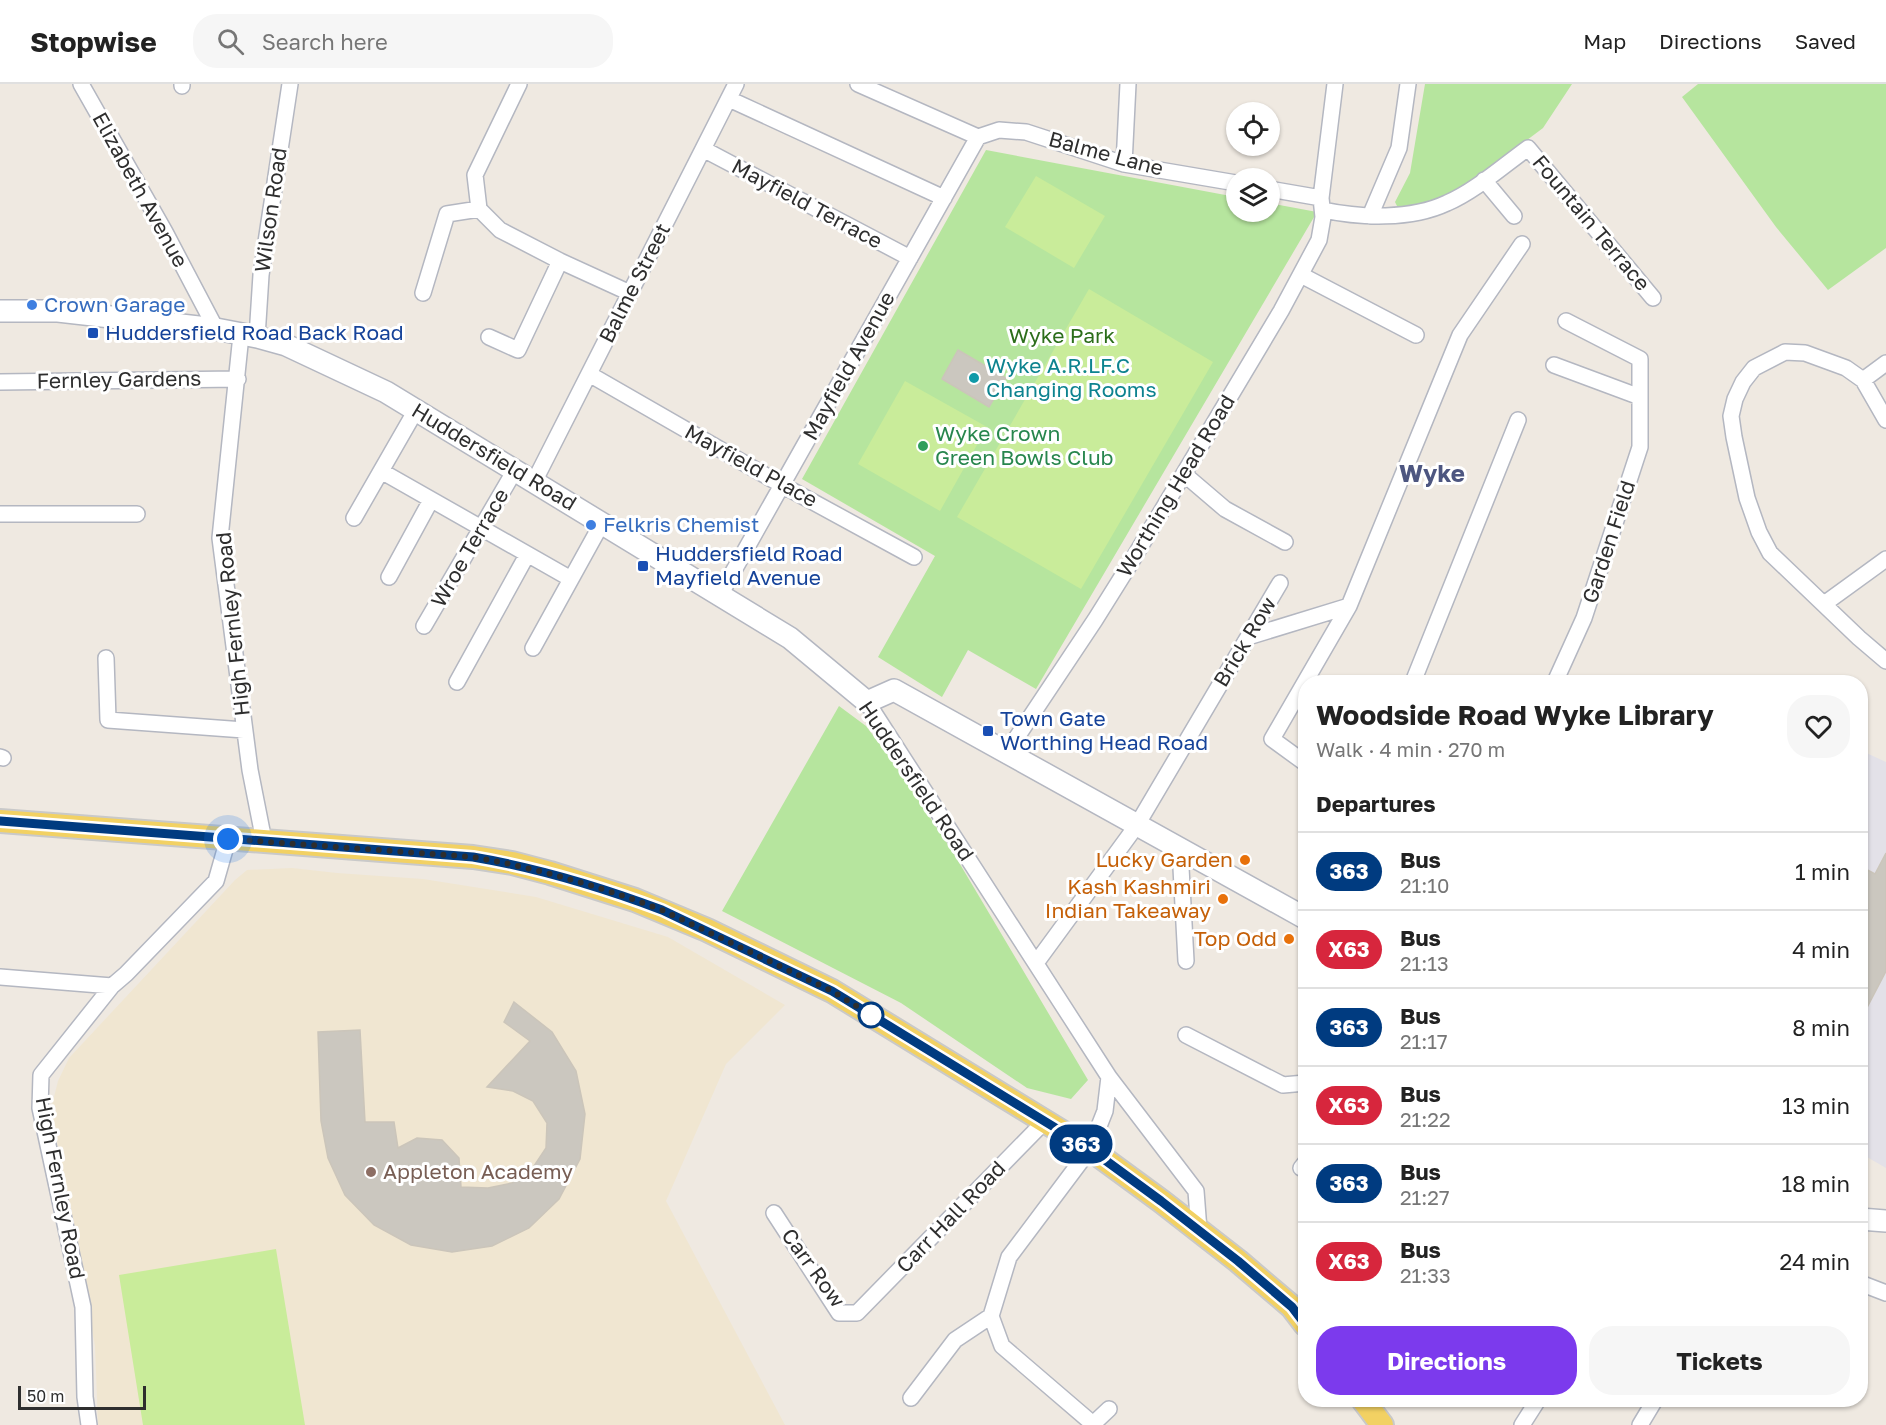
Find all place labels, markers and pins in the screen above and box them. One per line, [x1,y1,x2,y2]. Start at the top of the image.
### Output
place label: Crown Garage [44,291,185,317]
marker: Crown Garage [25,298,39,312]
place label: Huddersfield Road Back Road [105,319,404,345]
marker: Huddersfield Road Back Road [86,326,100,340]
place label: Wyke A.R.LF.C Changing Rooms [986,352,1157,402]
marker: Wyke A.R.LF.C Changing Rooms [967,371,981,385]
place label: Wyke Crown Green Bowls Club [935,420,1114,470]
marker: Wyke Crown Green Bowls Club [916,439,930,453]
place label: Felkris Chemist [603,511,759,537]
marker: Felkris Chemist [584,518,598,532]
place label: Huddersfield Road Mayfield Avenue [655,540,843,590]
marker: Huddersfield Road Mayfield Avenue [636,559,650,573]
place label: Town Gate Worthing Head Road [1000,705,1208,755]
marker: Town Gate Worthing Head Road [981,724,995,738]
place label: Lucky Garden [1096,846,1233,872]
marker: Lucky Garden [1238,853,1252,867]
place label: Kash Kashmiri Indian Takeaway [1045,873,1211,923]
marker: Kash Kashmiri Indian Takeaway [1216,892,1230,906]
place label: Top Odd [1194,925,1277,951]
marker: Top Odd [1282,932,1296,946]
unlabelled marker [858,1002,884,1028]
place label: Appleton Academy [383,1158,573,1184]
marker: Appleton Academy [364,1165,378,1179]

